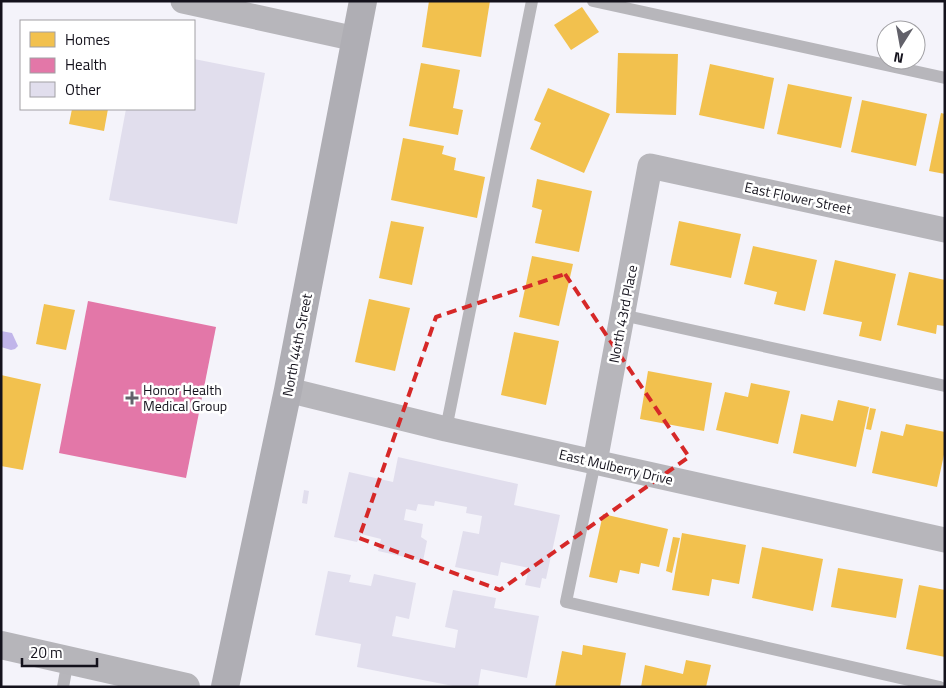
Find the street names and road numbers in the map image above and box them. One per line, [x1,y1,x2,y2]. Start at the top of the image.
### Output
street label: East Flower Street [743,176,854,219]
street label: North 43rd Place [603,263,642,365]
street label: North 44th Street [276,292,317,398]
street label: East Mulberry Drive [557,443,675,490]

